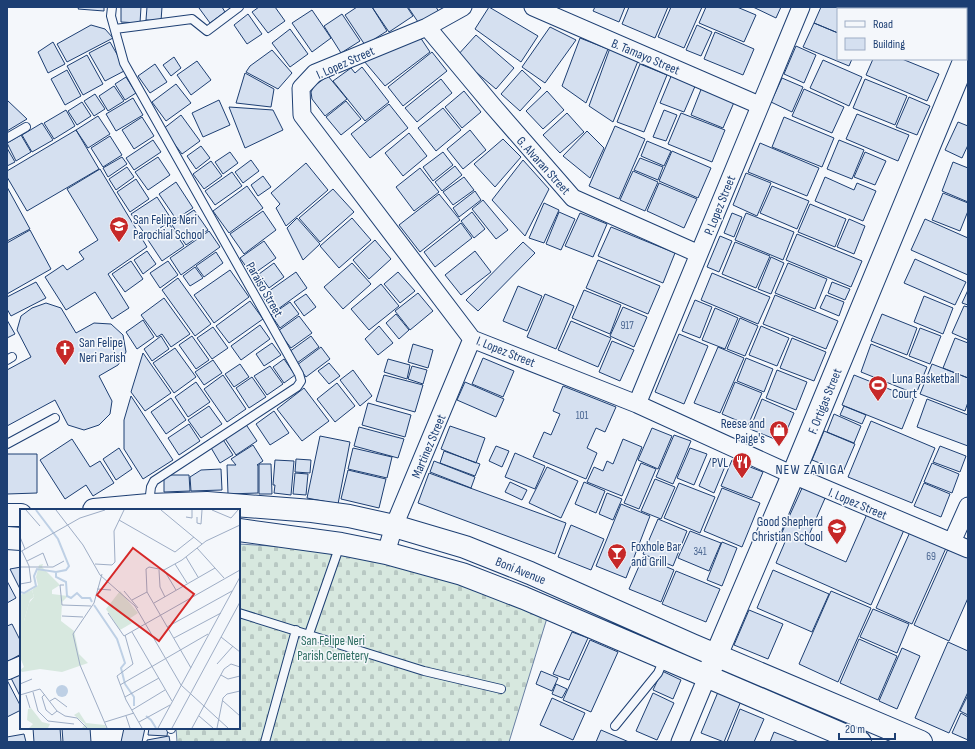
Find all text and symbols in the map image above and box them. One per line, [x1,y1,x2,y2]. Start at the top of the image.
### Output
legend [837,8,967,60]
text: Road [873,17,893,32]
street label: B. Tamayo Street [609,35,682,78]
text: Building [873,37,905,52]
street label: I. Lopez Street [314,43,377,83]
street label: G. Alvaran Street [513,133,574,198]
street label: P. Lopez Street [701,173,739,238]
place label: San Felipe Neri Parochial School [133,212,204,243]
school or university icon: San Felipe Neri Parochial School [108,215,130,243]
street label: Paraiso Street [242,259,286,320]
house number: 917 [620,319,634,332]
street label: I. Lopez Street [474,333,537,371]
place label: San Felipe Neri Parish [79,335,126,366]
church icon: San Felipe Neri Parish [54,338,76,366]
street label: F. Ortigas Street [805,366,845,437]
place label: Luna Basketball Court [892,371,960,402]
sports icon: Luna Basketball Court [867,374,889,402]
house number: 101 [576,409,588,422]
street label: Martinez Street [408,412,450,481]
place label: Reese and Paige's [721,416,765,447]
shop icon: Reese and Paige's [768,419,790,447]
restaurant icon: PVL [731,451,753,479]
place label: PVL [712,455,728,471]
district label: NEW ZAÑIGA [775,461,845,478]
street label: I. Lopez Street [826,484,889,523]
inset map [20,509,240,729]
place label: Good Shepherd Christian School [752,514,823,545]
school or university icon: Good Shepherd Christian School [826,517,848,545]
place label: Foxhole Bar and Grill [631,539,681,570]
bar icon: Foxhole Bar and Grill [606,542,628,570]
house number: 341 [693,545,707,558]
house number: 69 [926,550,936,563]
street label: Boni Avenue [493,554,548,588]
park label: San Felipe Neri Parish Cemetery [297,633,369,664]
scale bar [839,715,895,741]
text: 20 m [845,722,865,737]

